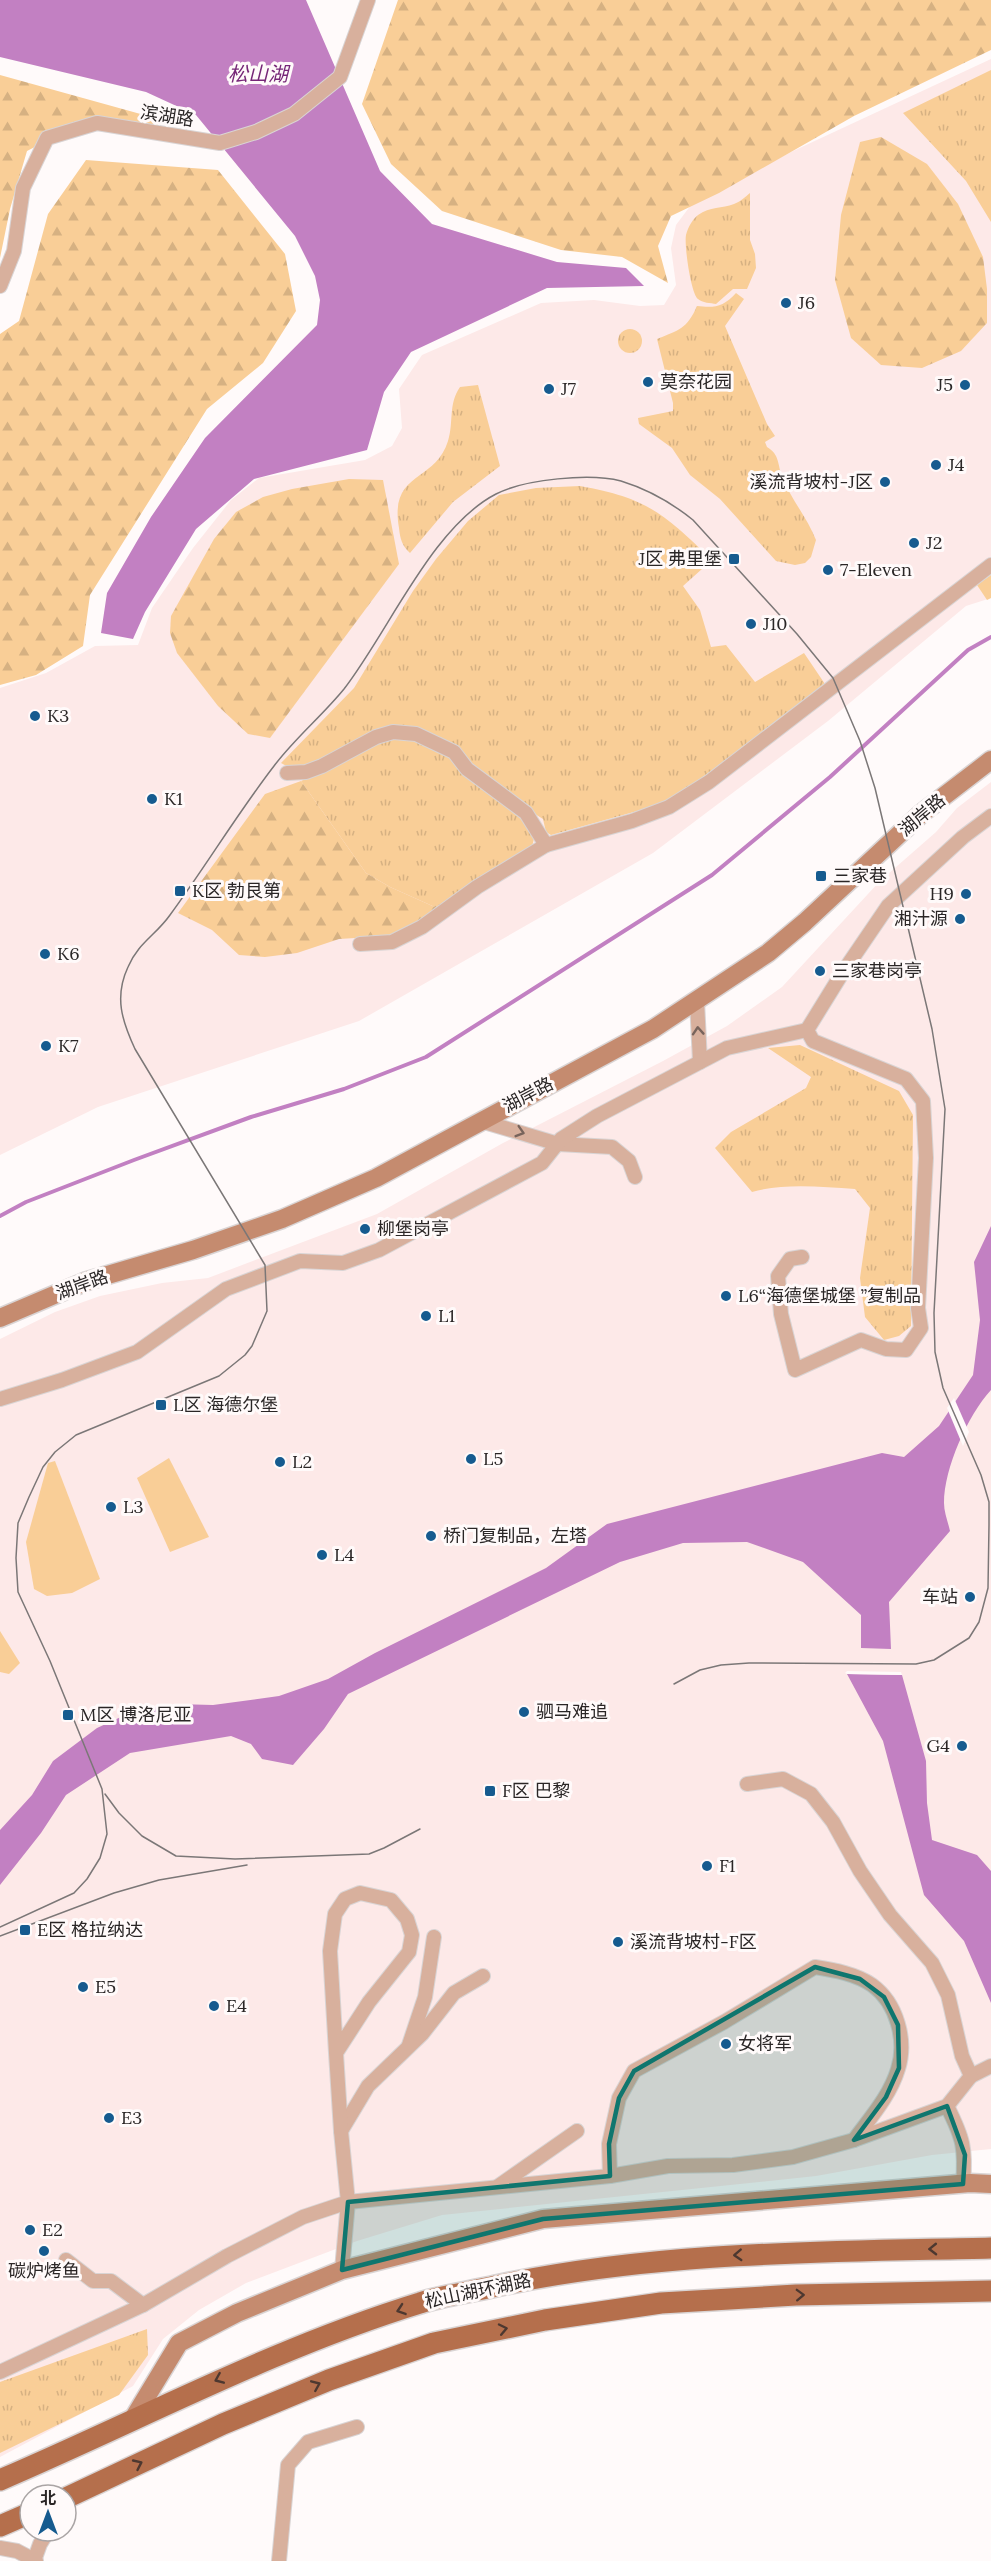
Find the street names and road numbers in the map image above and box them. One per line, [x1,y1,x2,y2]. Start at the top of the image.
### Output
street label: 滨湖路 [139,100,196,131]
street label: 湖岸路 [894,788,950,841]
street label: 湖岸路 [499,1072,557,1117]
street label: 湖岸路 [53,1264,111,1305]
street label: 松山湖环湖路 [423,2268,533,2313]

